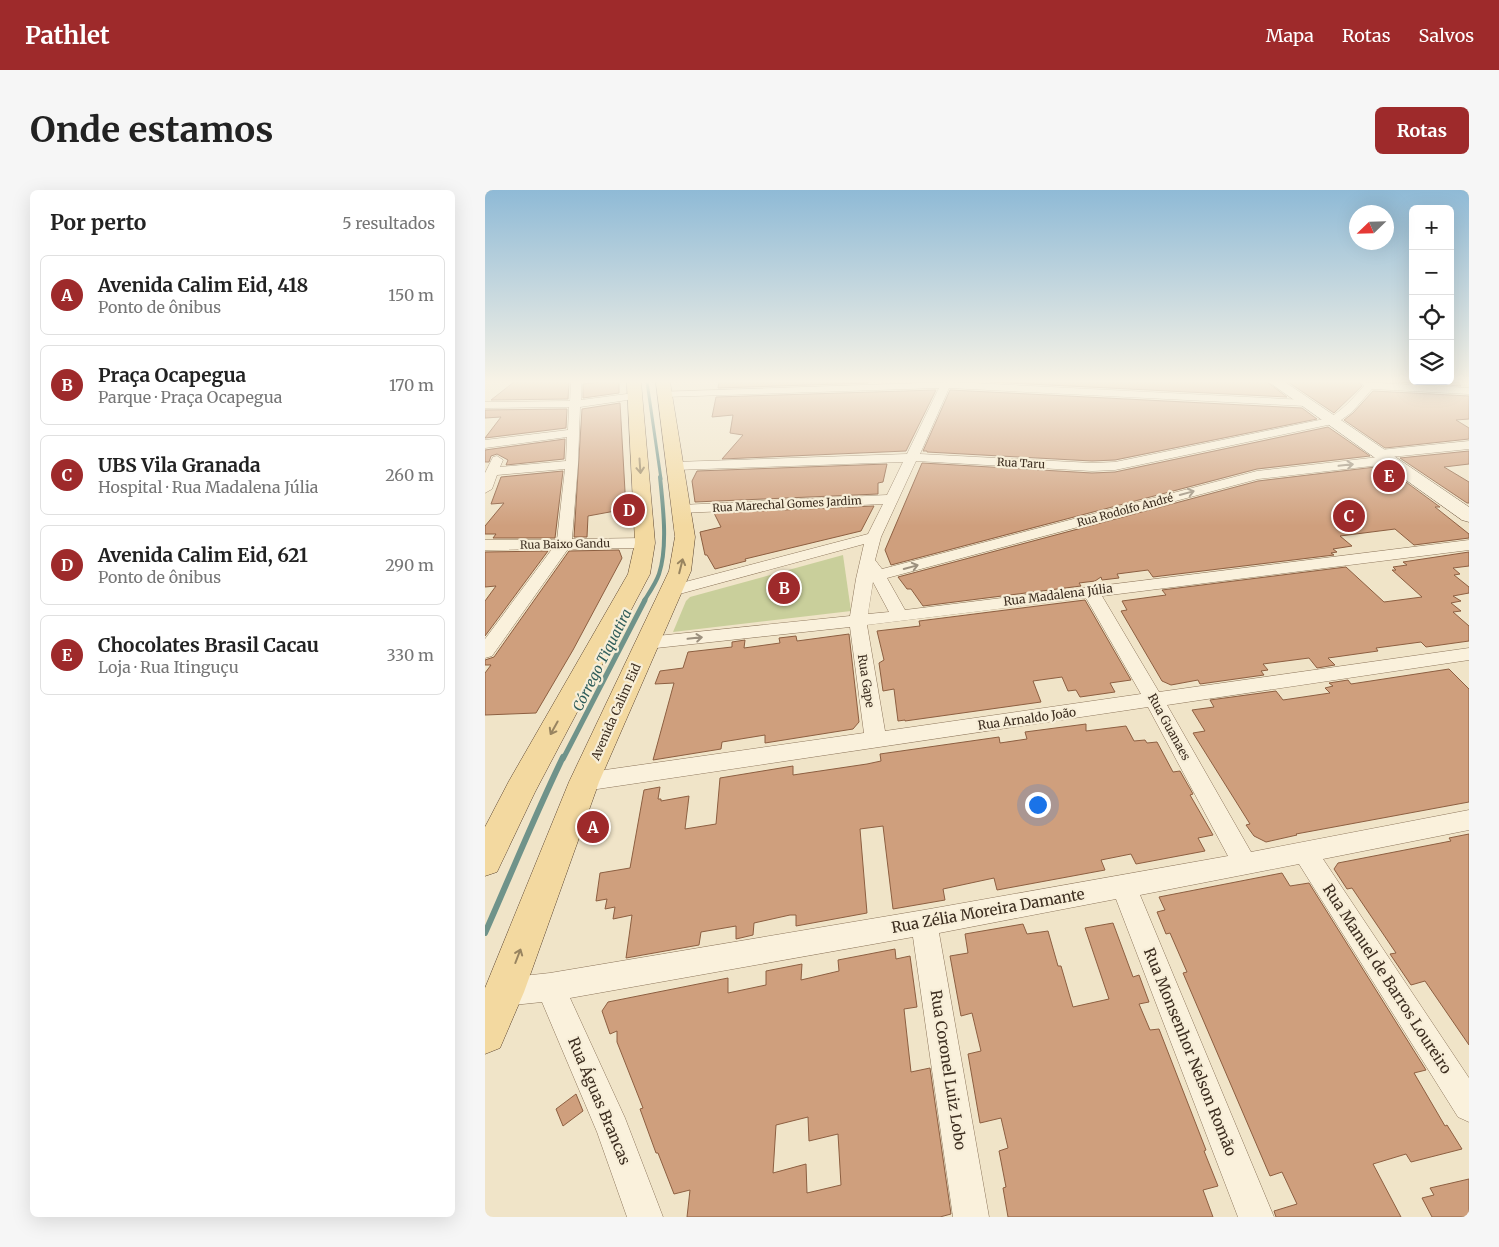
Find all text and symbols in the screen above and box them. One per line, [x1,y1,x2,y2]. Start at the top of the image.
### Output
text: Pathlet [25,20,110,51]
text: Mapa [1266,24,1314,47]
text: Rotas [1342,24,1391,47]
text: Salvos [1419,24,1474,47]
button: Rotas [1375,107,1469,154]
text: Onde estamos [30,108,273,152]
north arrow [1349,205,1394,250]
map controls [1409,205,1454,385]
button: + [1409,205,1454,250]
text: Por perto [50,209,146,236]
text: 5 resultados [342,213,435,233]
button: − [1409,250,1454,295]
text: Avenida Calim Eid, 418 [98,273,308,297]
text: A [61,285,73,305]
text: 150 m [388,285,434,305]
button: locate [1409,295,1454,340]
text: Ponto de ônibus [98,297,221,317]
button: layers [1409,340,1454,385]
text: Praça Ocapegua [98,363,246,387]
text: B [61,375,73,395]
text: 170 m [389,375,434,395]
text: Parque · Praça Ocapegua [98,387,282,407]
text: UBS Vila Granada [98,453,261,477]
street label: Rua Taru [997,455,1045,471]
one-way arrow [635,457,644,473]
pin: E [1373,457,1405,495]
one-way arrow [1338,460,1354,470]
text: C [62,465,72,485]
text: 260 m [385,465,434,485]
text: Hospital · Rua Madalena Júlia [98,477,318,497]
one-way arrow [1178,488,1194,497]
street label: Rua Rodolfo André [1075,490,1175,530]
pin: D [613,491,645,529]
street label: Rua Marechal Gomes Jardim [712,493,862,515]
pin: C [1333,497,1365,535]
street label: Rua Baixo Gandu [520,536,610,552]
text: Avenida Calim Eid, 621 [98,543,308,567]
text: D [61,555,73,575]
text: 290 m [385,555,434,575]
one-way arrow [677,559,686,575]
one-way arrow [903,561,919,571]
text: Ponto de ônibus [98,567,221,587]
pin: B [768,569,800,607]
street label: Rua Madalena Júlia [1002,580,1114,609]
water label: Córrego Tiquatira [568,606,636,714]
text: Chocolates Brasil Cacau [98,633,319,657]
one-way arrow [687,633,703,643]
text: E [62,645,72,665]
text: 330 m [387,645,434,665]
street label: Rua Gape [855,653,878,709]
text: Loja · Rua Itinguçu [98,657,239,677]
street label: Avenida Calim Eid [587,661,644,764]
street label: Rua Guanaes [1145,691,1194,763]
street label: Rua Arnaldo João [977,704,1077,733]
one-way arrow [549,720,558,735]
your location [1025,792,1051,818]
pin: A [577,808,609,846]
street label: Rua Manuel de Barros Loureiro [1319,880,1456,1077]
street label: Rua Zélia Moreira Damante [890,884,1086,937]
street label: Rua Monsenhor Nelson Romão [1140,945,1241,1159]
one-way arrow [514,949,523,964]
street label: Rua Coronel Luiz Lobo [926,988,971,1152]
street label: Rua Águas Brancas [564,1034,636,1167]

